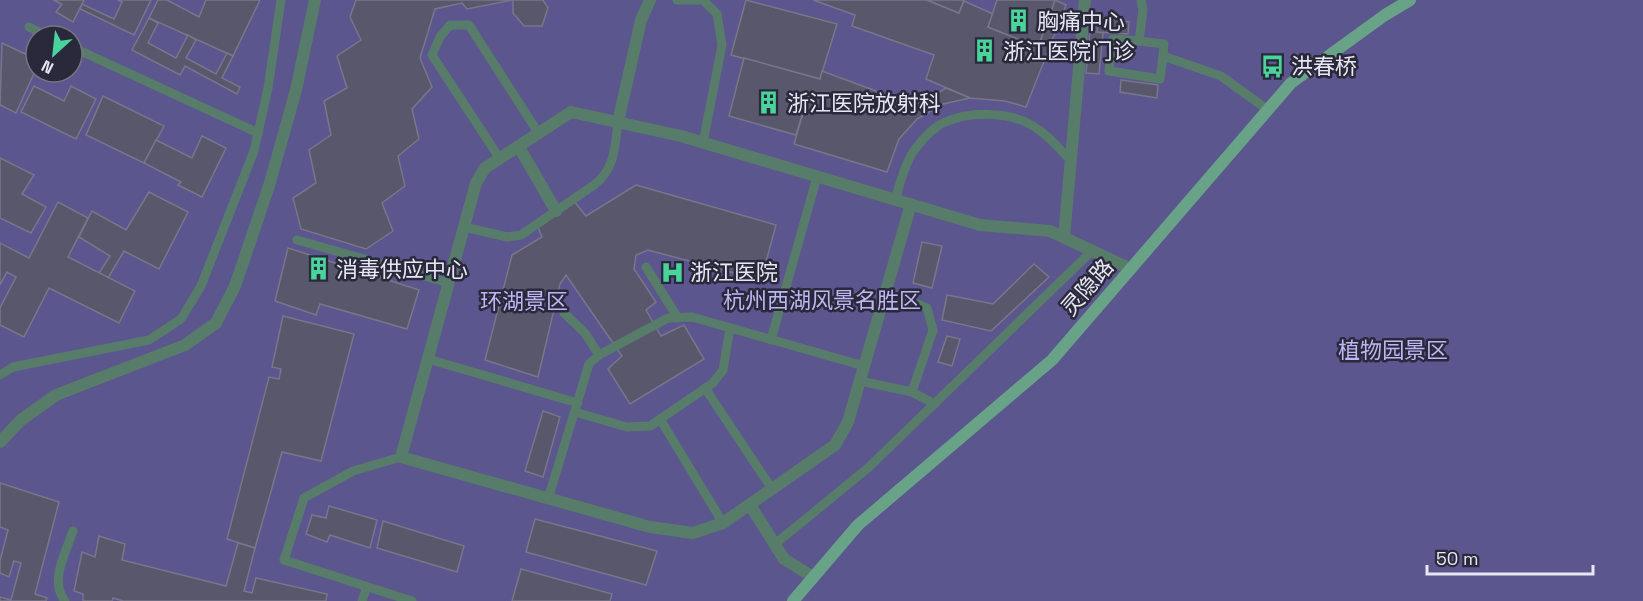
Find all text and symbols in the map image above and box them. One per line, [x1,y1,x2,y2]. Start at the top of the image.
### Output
place label: 胸痛中心 [1037,7,1125,35]
building icon: 胸痛中心 [1006,8,1032,34]
north arrow [24,24,84,84]
place label: 浙江医院门诊 [1003,37,1135,65]
building icon: 浙江医院门诊 [972,38,998,64]
place label: 洪春桥 [1291,52,1357,80]
bus stop icon: 洪春桥 [1260,53,1286,79]
text: N [38,55,57,79]
place label: 浙江医院放射科 [787,89,941,117]
building icon: 浙江医院放射科 [756,90,782,116]
street label: 灵隐路 [1055,253,1119,321]
place label: 消毒供应中心 [336,255,468,283]
building icon: 消毒供应中心 [305,256,331,282]
place label: 浙江医院 [690,258,778,286]
hospital icon: 浙江医院 [659,259,685,285]
park label: 杭州西湖风景名胜区 [723,286,921,314]
park label: 环湖景区 [480,287,568,315]
park label: 植物园景区 [1338,336,1448,364]
scale bar [1427,538,1594,576]
text: 50 m [1436,547,1478,570]

